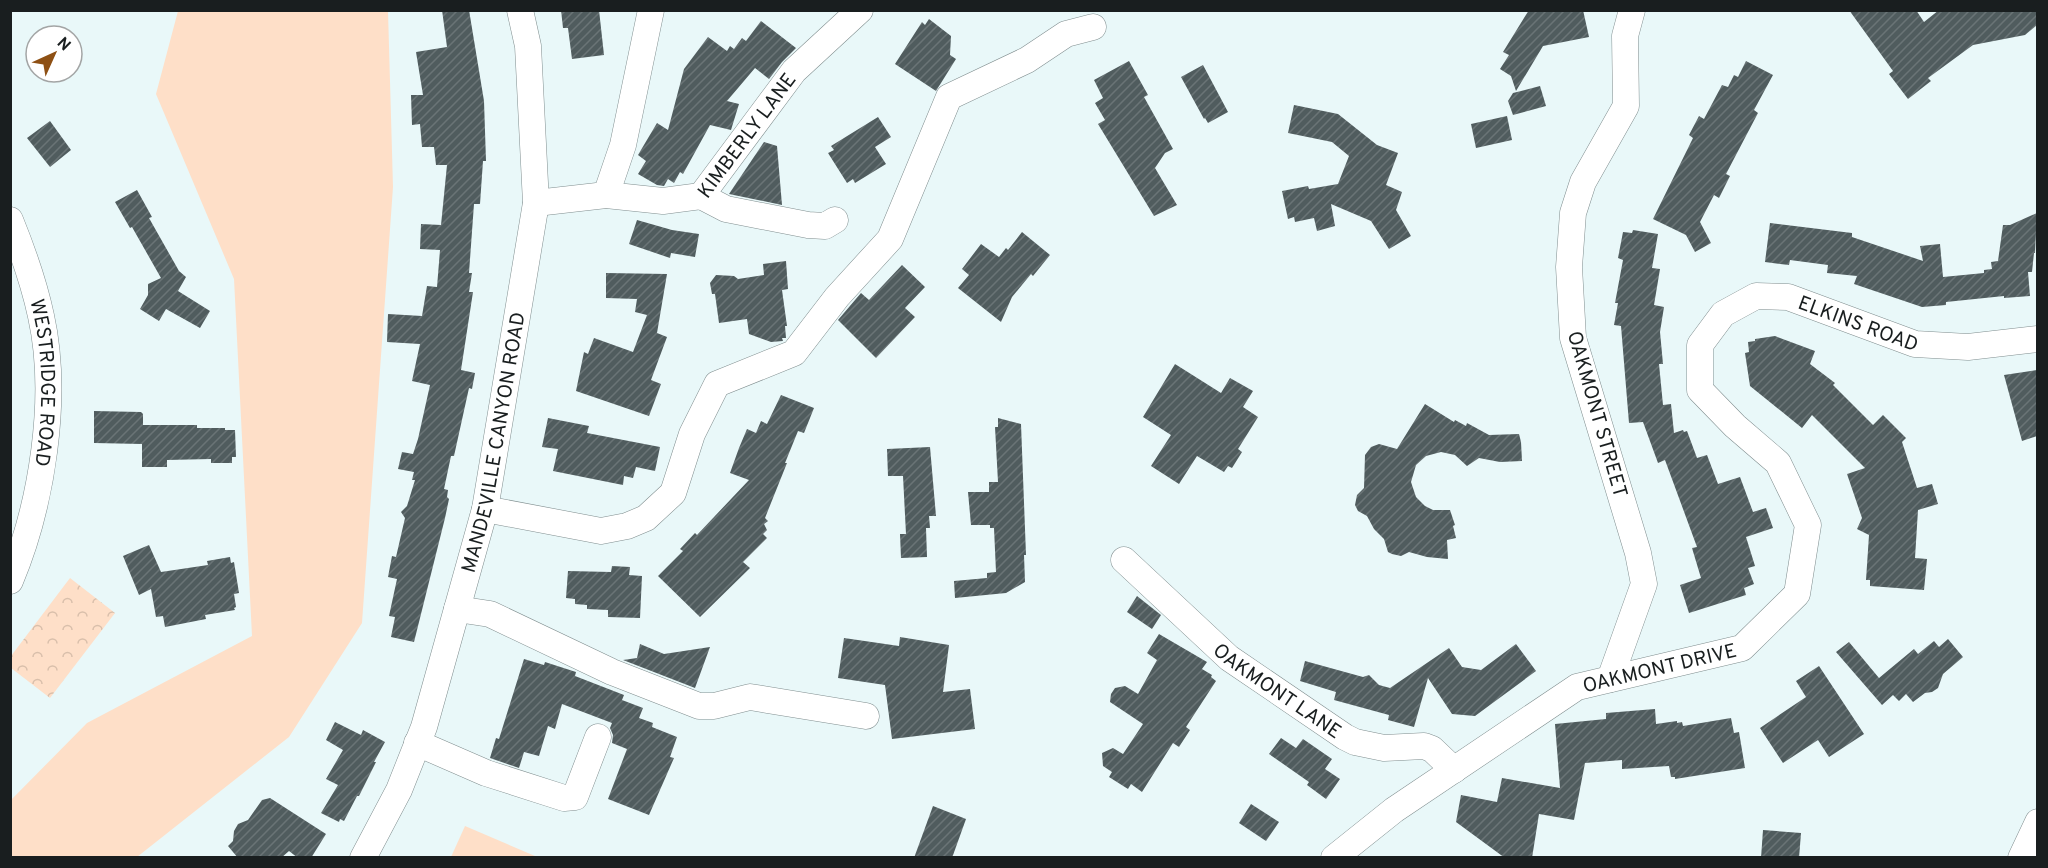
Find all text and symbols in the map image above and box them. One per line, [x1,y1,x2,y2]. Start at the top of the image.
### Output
north arrow [24,24,84,84]
text: N [52,34,74,56]
street label: KIMBERLY LANE [693,68,803,204]
street label: ELKINS ROAD [1794,291,1922,359]
street label: WESTRIDGE ROAD [23,297,59,468]
street label: MANDEVILLE CANYON ROAD [457,310,533,576]
street label: OAKMONT STREET [1560,328,1632,501]
street label: OAKMONT LANE [1206,638,1346,746]
street label: OAKMONT DRIVE [1580,639,1739,700]

